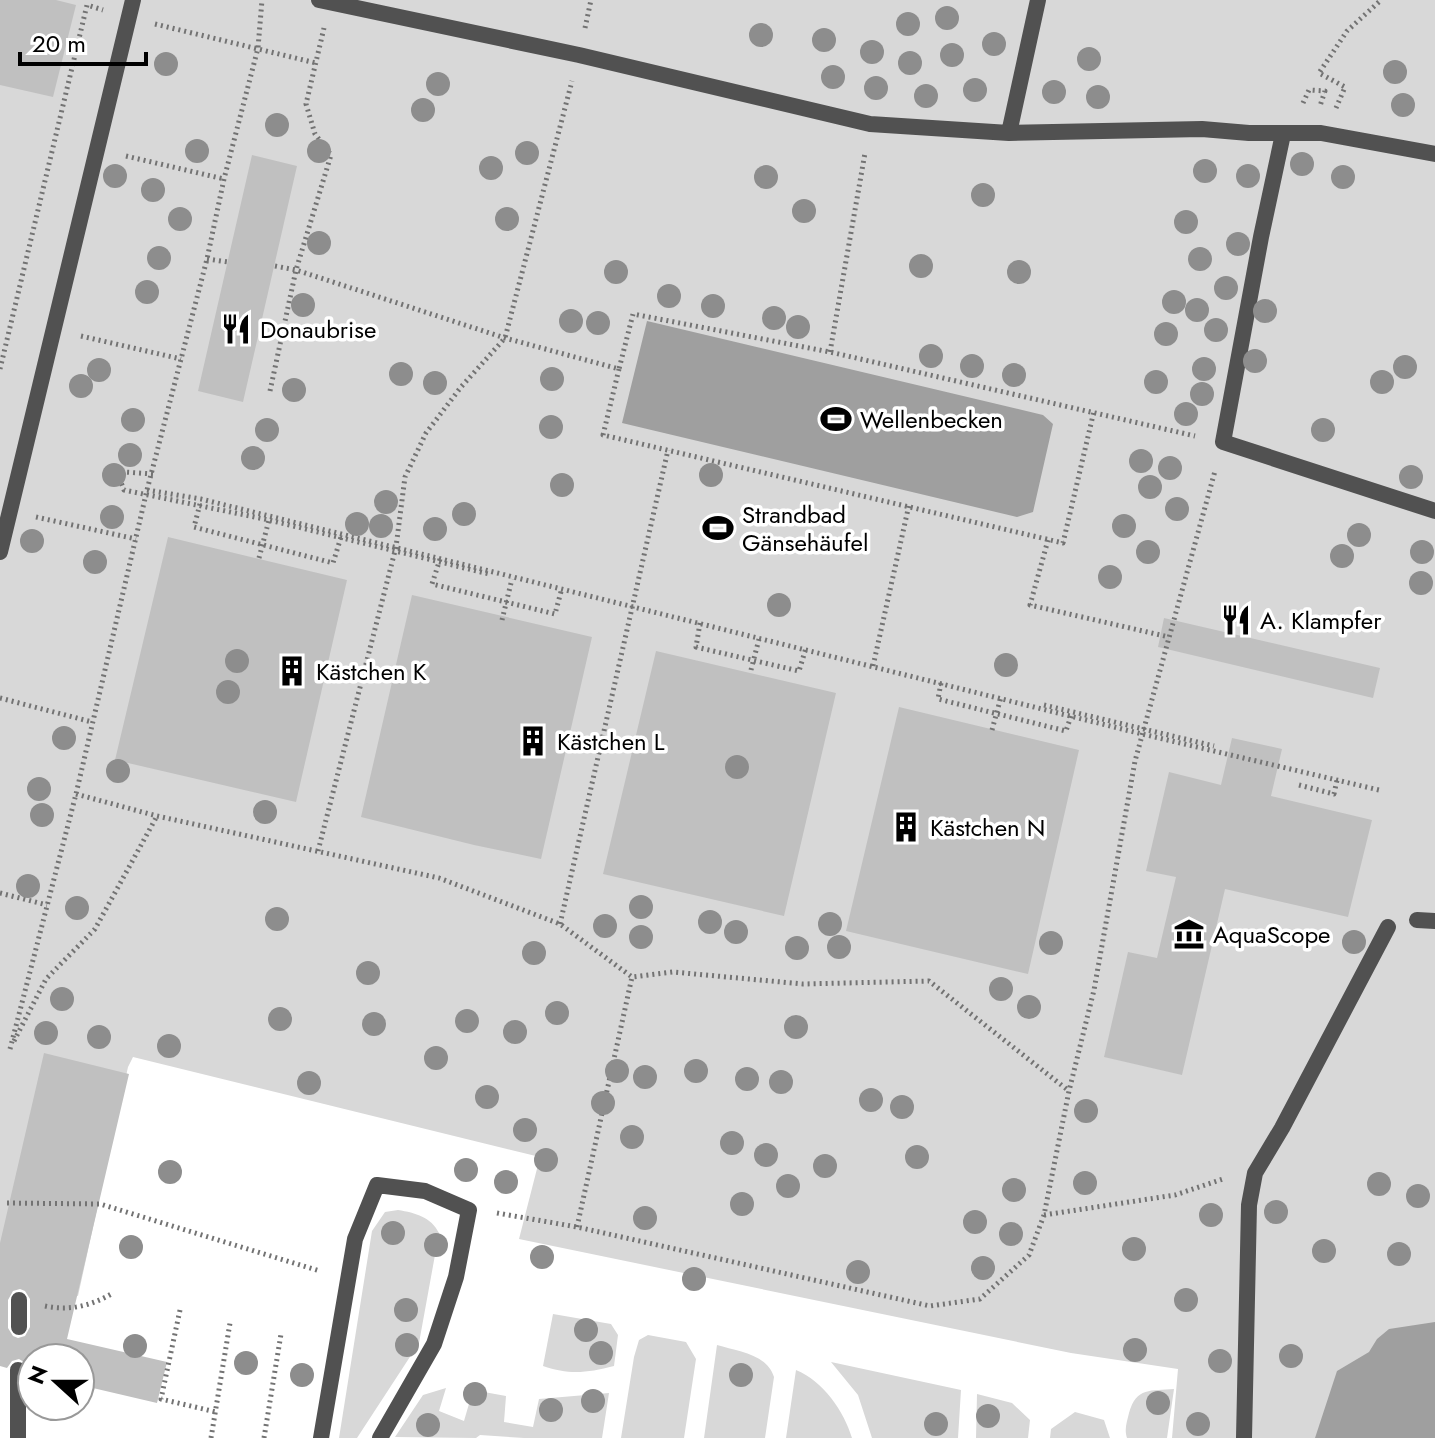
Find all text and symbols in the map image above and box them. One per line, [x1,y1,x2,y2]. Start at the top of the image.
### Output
scale bar [20,16,146,66]
text: 20 m [32,26,86,61]
restaurant icon: Donaubrise [219,312,253,346]
place label: Donaubrise [260,312,376,347]
sports icon: Wellenbecken [819,402,853,436]
place label: Wellenbecken [860,402,1003,437]
place label: Strandbad Gänsehäufel [742,497,868,560]
sports icon: Strandbad Gänsehäufel [701,511,735,545]
restaurant icon: A. Klampfer [1219,603,1253,637]
place label: A. Klampfer [1260,603,1382,638]
building icon: Kästchen K [275,654,309,688]
place label: Kästchen K [316,654,427,689]
building icon: Kästchen L [516,724,550,758]
place label: Kästchen L [557,724,665,759]
building icon: Kästchen N [889,810,923,844]
place label: Kästchen N [930,810,1045,845]
museum icon: AquaScope [1172,917,1206,951]
place label: AquaScope [1213,917,1330,952]
north arrow [16,1342,96,1422]
text: N [19,1361,55,1389]

